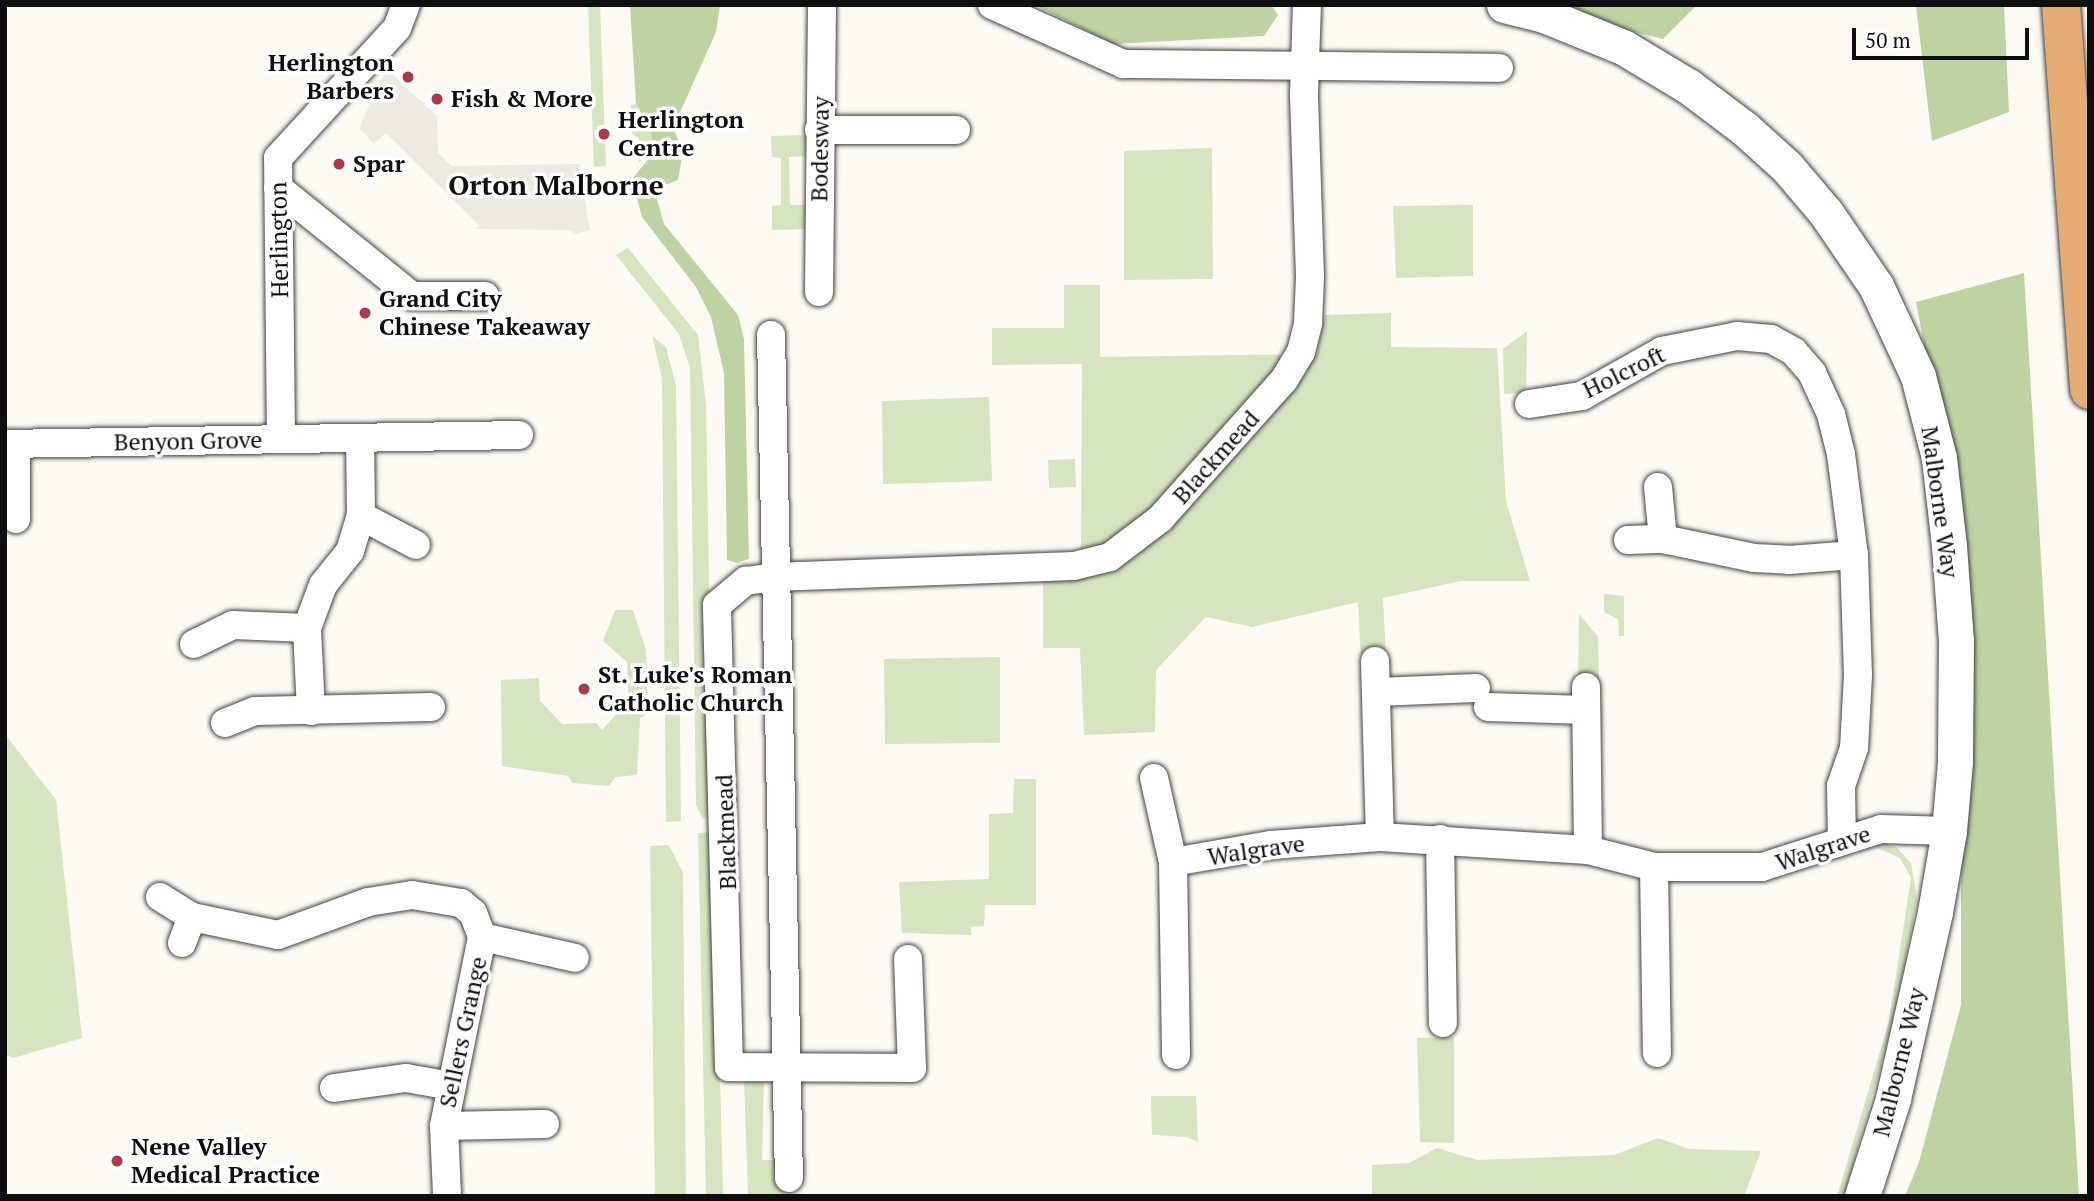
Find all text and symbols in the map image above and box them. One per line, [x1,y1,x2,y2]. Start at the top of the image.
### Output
scale bar [1856,14,2033,58]
text: 50 m [1865,26,1911,54]
place label: Herlington Barbers [268,49,394,105]
marker: Herlington Barbers [400,69,416,85]
place label: Fish & More [451,85,593,113]
marker: Fish & More [429,91,445,107]
street label: Bodesway [805,96,835,202]
place label: Herlington Centre [618,106,744,162]
marker: Herlington Centre [596,126,612,142]
place label: Spar [353,150,405,178]
marker: Spar [331,156,347,172]
district label: Orton Malborne [448,168,664,202]
street label: Herlington [264,181,294,299]
place label: Grand City Chinese Takeaway [379,285,590,341]
marker: Grand City Chinese Takeaway [357,305,373,321]
street label: Holcroft [1578,340,1670,404]
street label: Blackmead [1167,404,1265,510]
street label: Malborne Way [1915,424,1965,580]
street label: Benyon Grove [114,425,262,457]
place label: St. Luke's Roman Catholic Church [598,661,793,717]
marker: St. Luke's Roman Catholic Church [576,681,592,697]
street label: Blackmead [710,774,742,890]
street label: Walgrave [1772,819,1874,877]
street label: Walgrave [1205,829,1307,871]
street label: Sellers Grange [433,954,493,1110]
street label: Malborne Way [1867,984,1931,1140]
place label: Nene Valley Medical Practice [131,1133,320,1189]
marker: Nene Valley Medical Practice [109,1153,125,1169]

